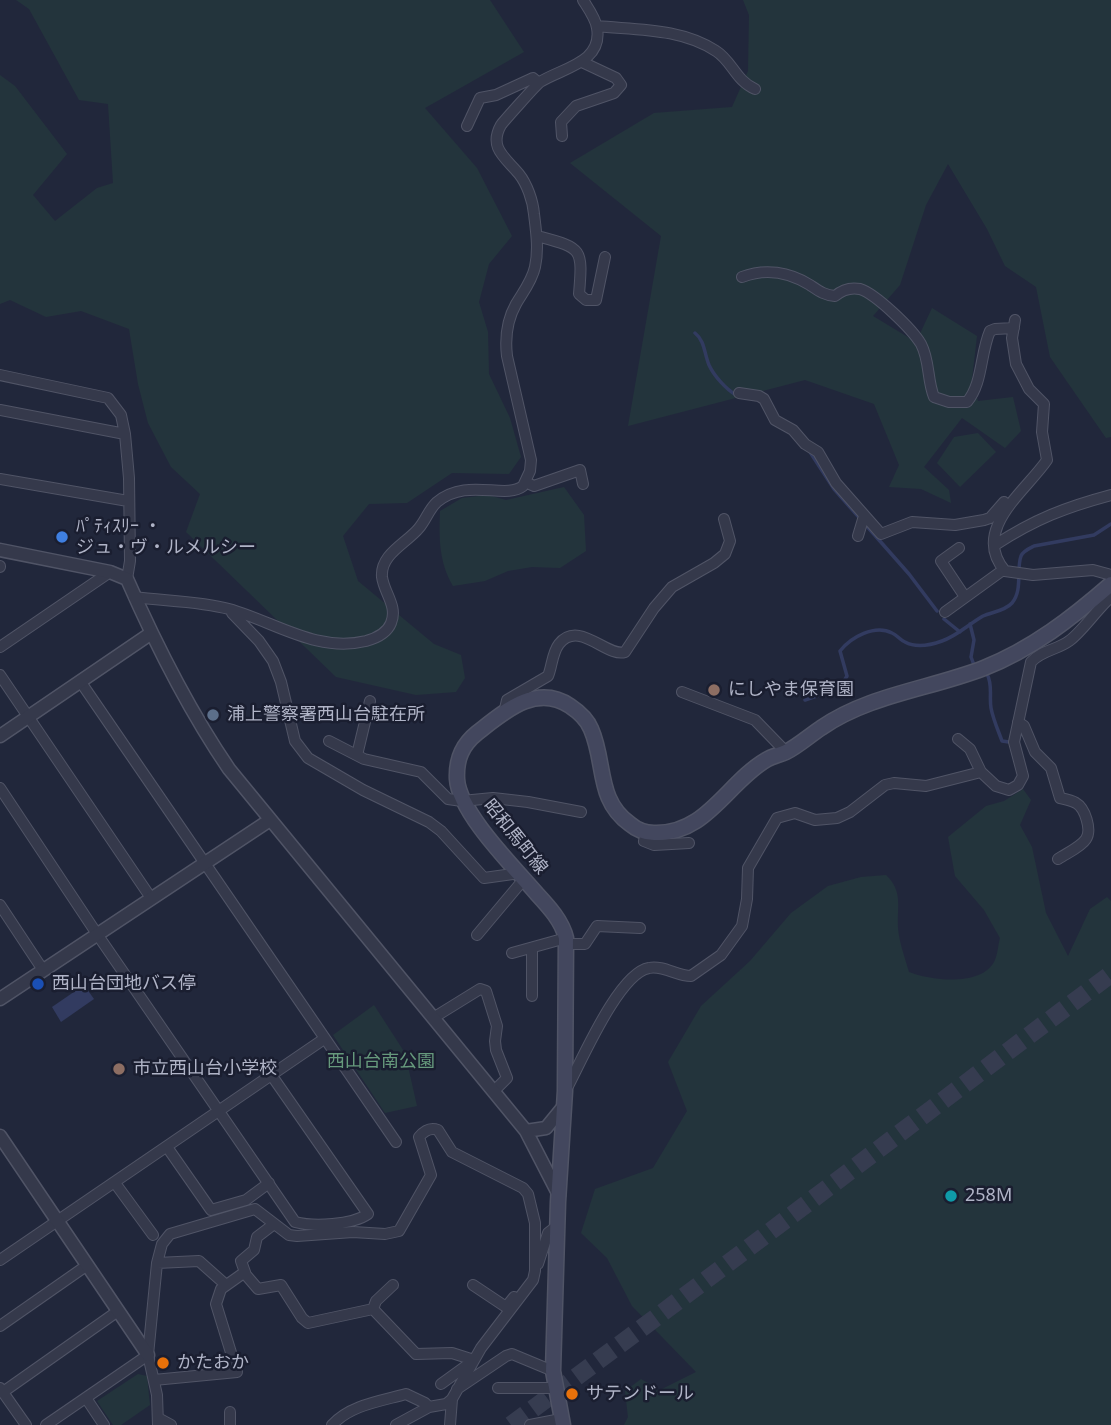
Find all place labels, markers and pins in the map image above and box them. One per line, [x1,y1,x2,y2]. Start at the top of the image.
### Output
place label: ﾊﾟﾃｨｽﾘｰ ・ ジュ・ヴ・ルメルシー [76,516,256,558]
marker: ﾊﾟﾃｨｽﾘｰ ・ ジュ・ヴ・ルメルシー [54,529,70,545]
place label: にしやま保育園 [728,679,854,701]
marker: にしやま保育園 [706,682,722,698]
place label: 浦上警察署西山台駐在所 [227,704,425,726]
marker: 浦上警察署西山台駐在所 [205,707,221,723]
place label: 西山台団地バス停 [52,973,196,995]
marker: 西山台団地バス停 [30,976,46,992]
place label: 市立西山台小学校 [133,1058,277,1080]
marker: 市立西山台小学校 [111,1061,127,1077]
place label: 258M [965,1185,1012,1207]
marker: 258M [943,1188,959,1204]
place label: かたおか [177,1352,249,1374]
marker: かたおか [155,1355,171,1371]
place label: サテンドール [586,1383,694,1405]
marker: サテンドール [564,1386,580,1402]

